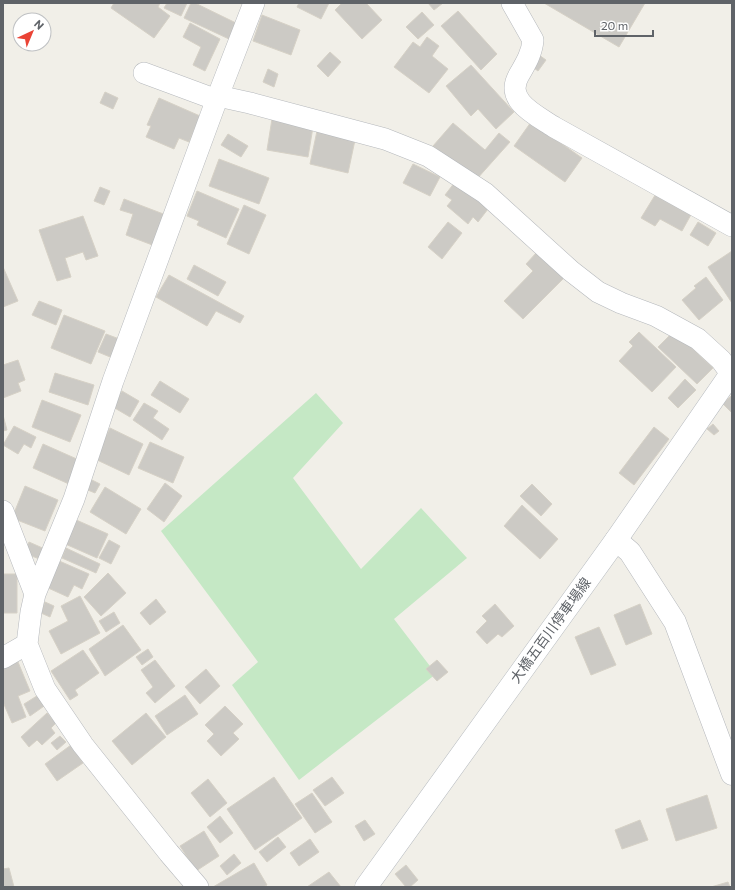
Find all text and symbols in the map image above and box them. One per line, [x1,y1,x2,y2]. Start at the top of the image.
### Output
north arrow [12,12,52,52]
scale bar [595,12,653,38]
text: N [32,17,47,32]
text: 20 m [601,18,628,32]
street label: 大橋五百川停車場線 [506,574,594,686]

